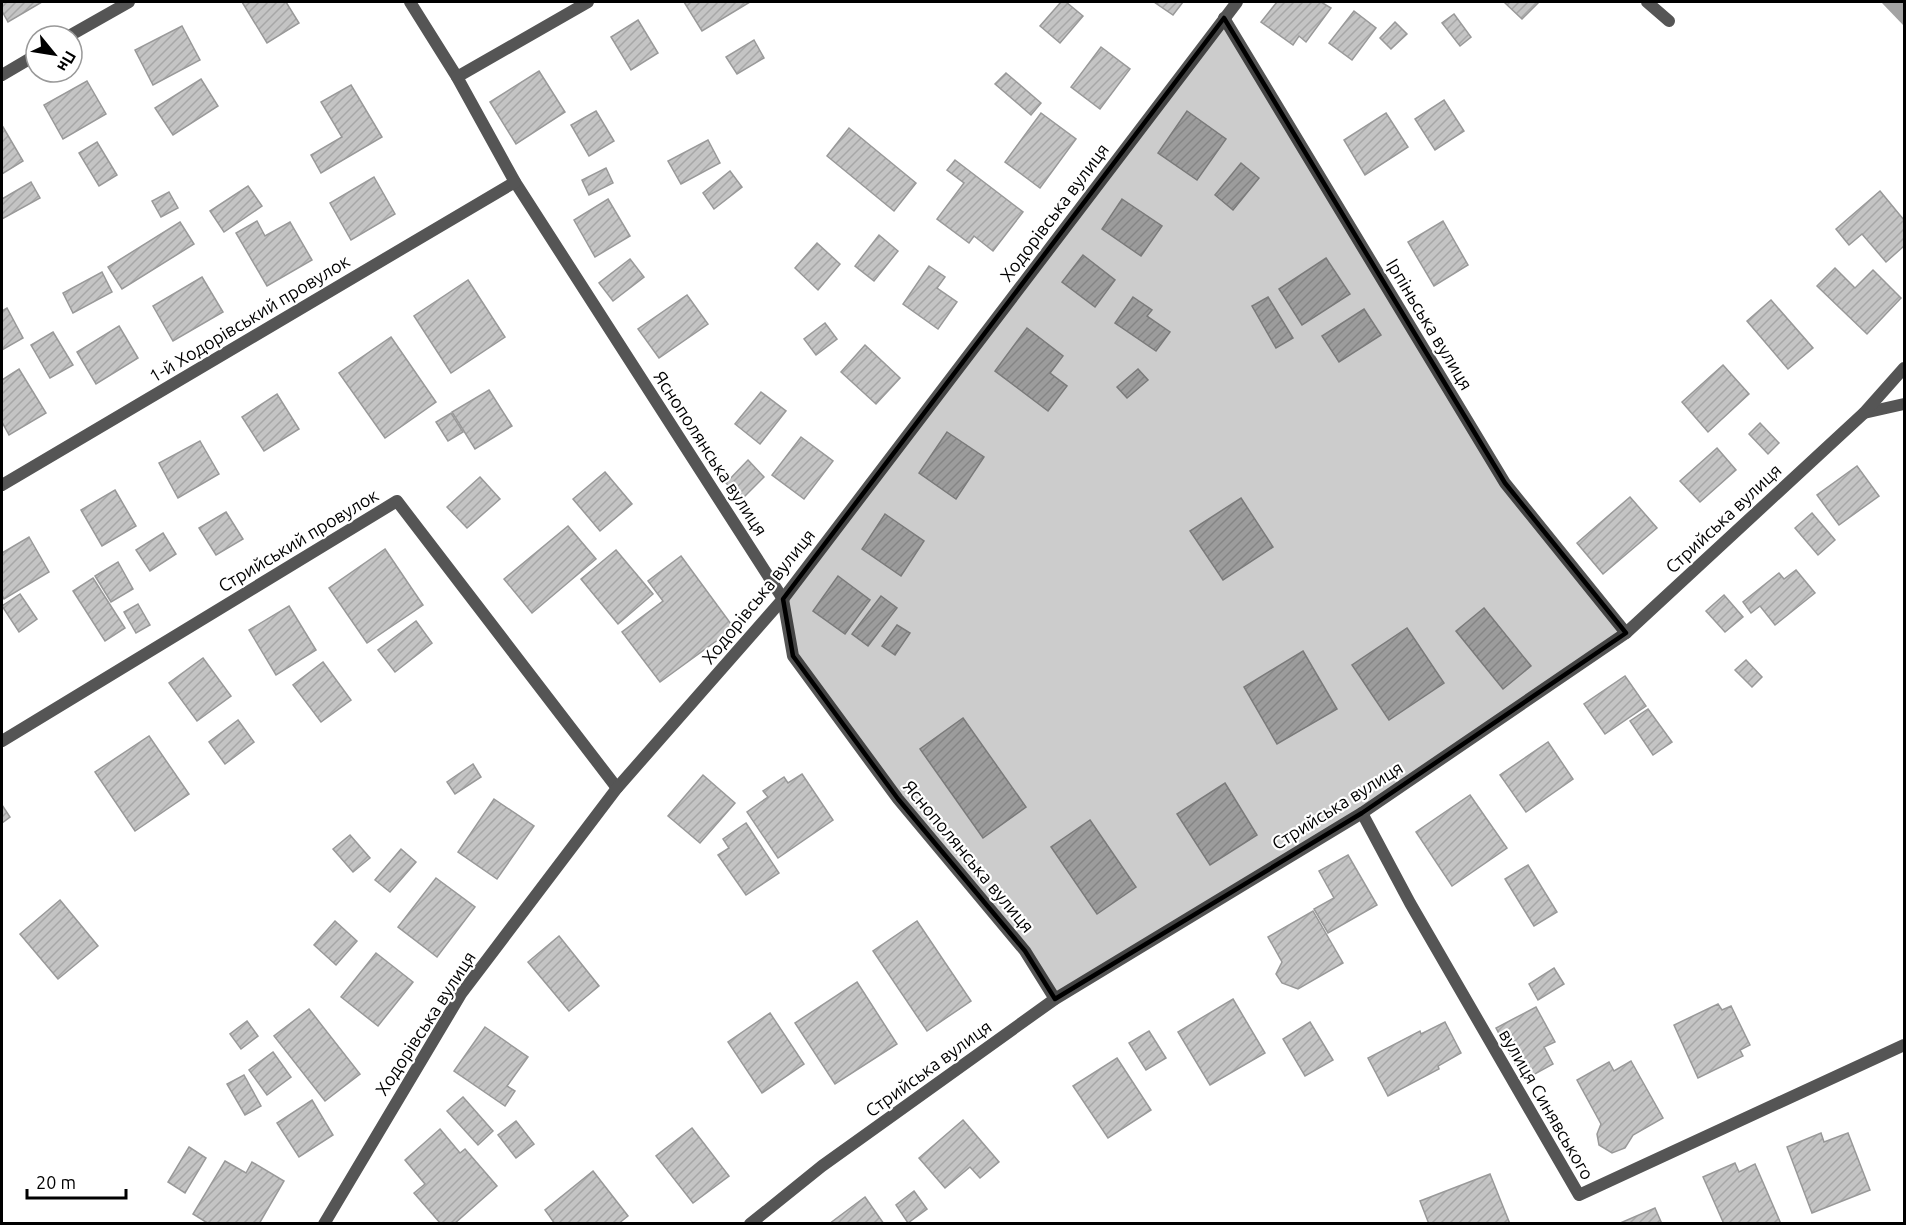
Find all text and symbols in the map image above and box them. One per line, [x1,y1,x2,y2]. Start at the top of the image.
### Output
north arrow [24,24,84,84]
text: Пн [54,48,80,75]
street label: Ходорівська вулиця [996,139,1112,285]
street label: 1-й Ходорівський провулок [145,250,353,386]
street label: Ірпіньська вулиця [1383,255,1477,393]
street label: Яснополянська вулиця [650,367,772,539]
street label: Стрийська вулиця [1661,459,1785,577]
street label: Стрийський провулок [214,484,382,596]
street label: Ходорівська вулиця [698,525,818,667]
street label: Стрийська вулиця [1268,757,1406,853]
street label: Яснополянська вулиця [900,776,1038,936]
street label: Ходорівська вулиця [371,947,479,1099]
street label: Стрийська вулиця [861,1016,995,1120]
street label: вулиця Синявського [1496,1025,1598,1183]
scale bar [27,1162,126,1200]
text: 20 m [36,1172,76,1192]

